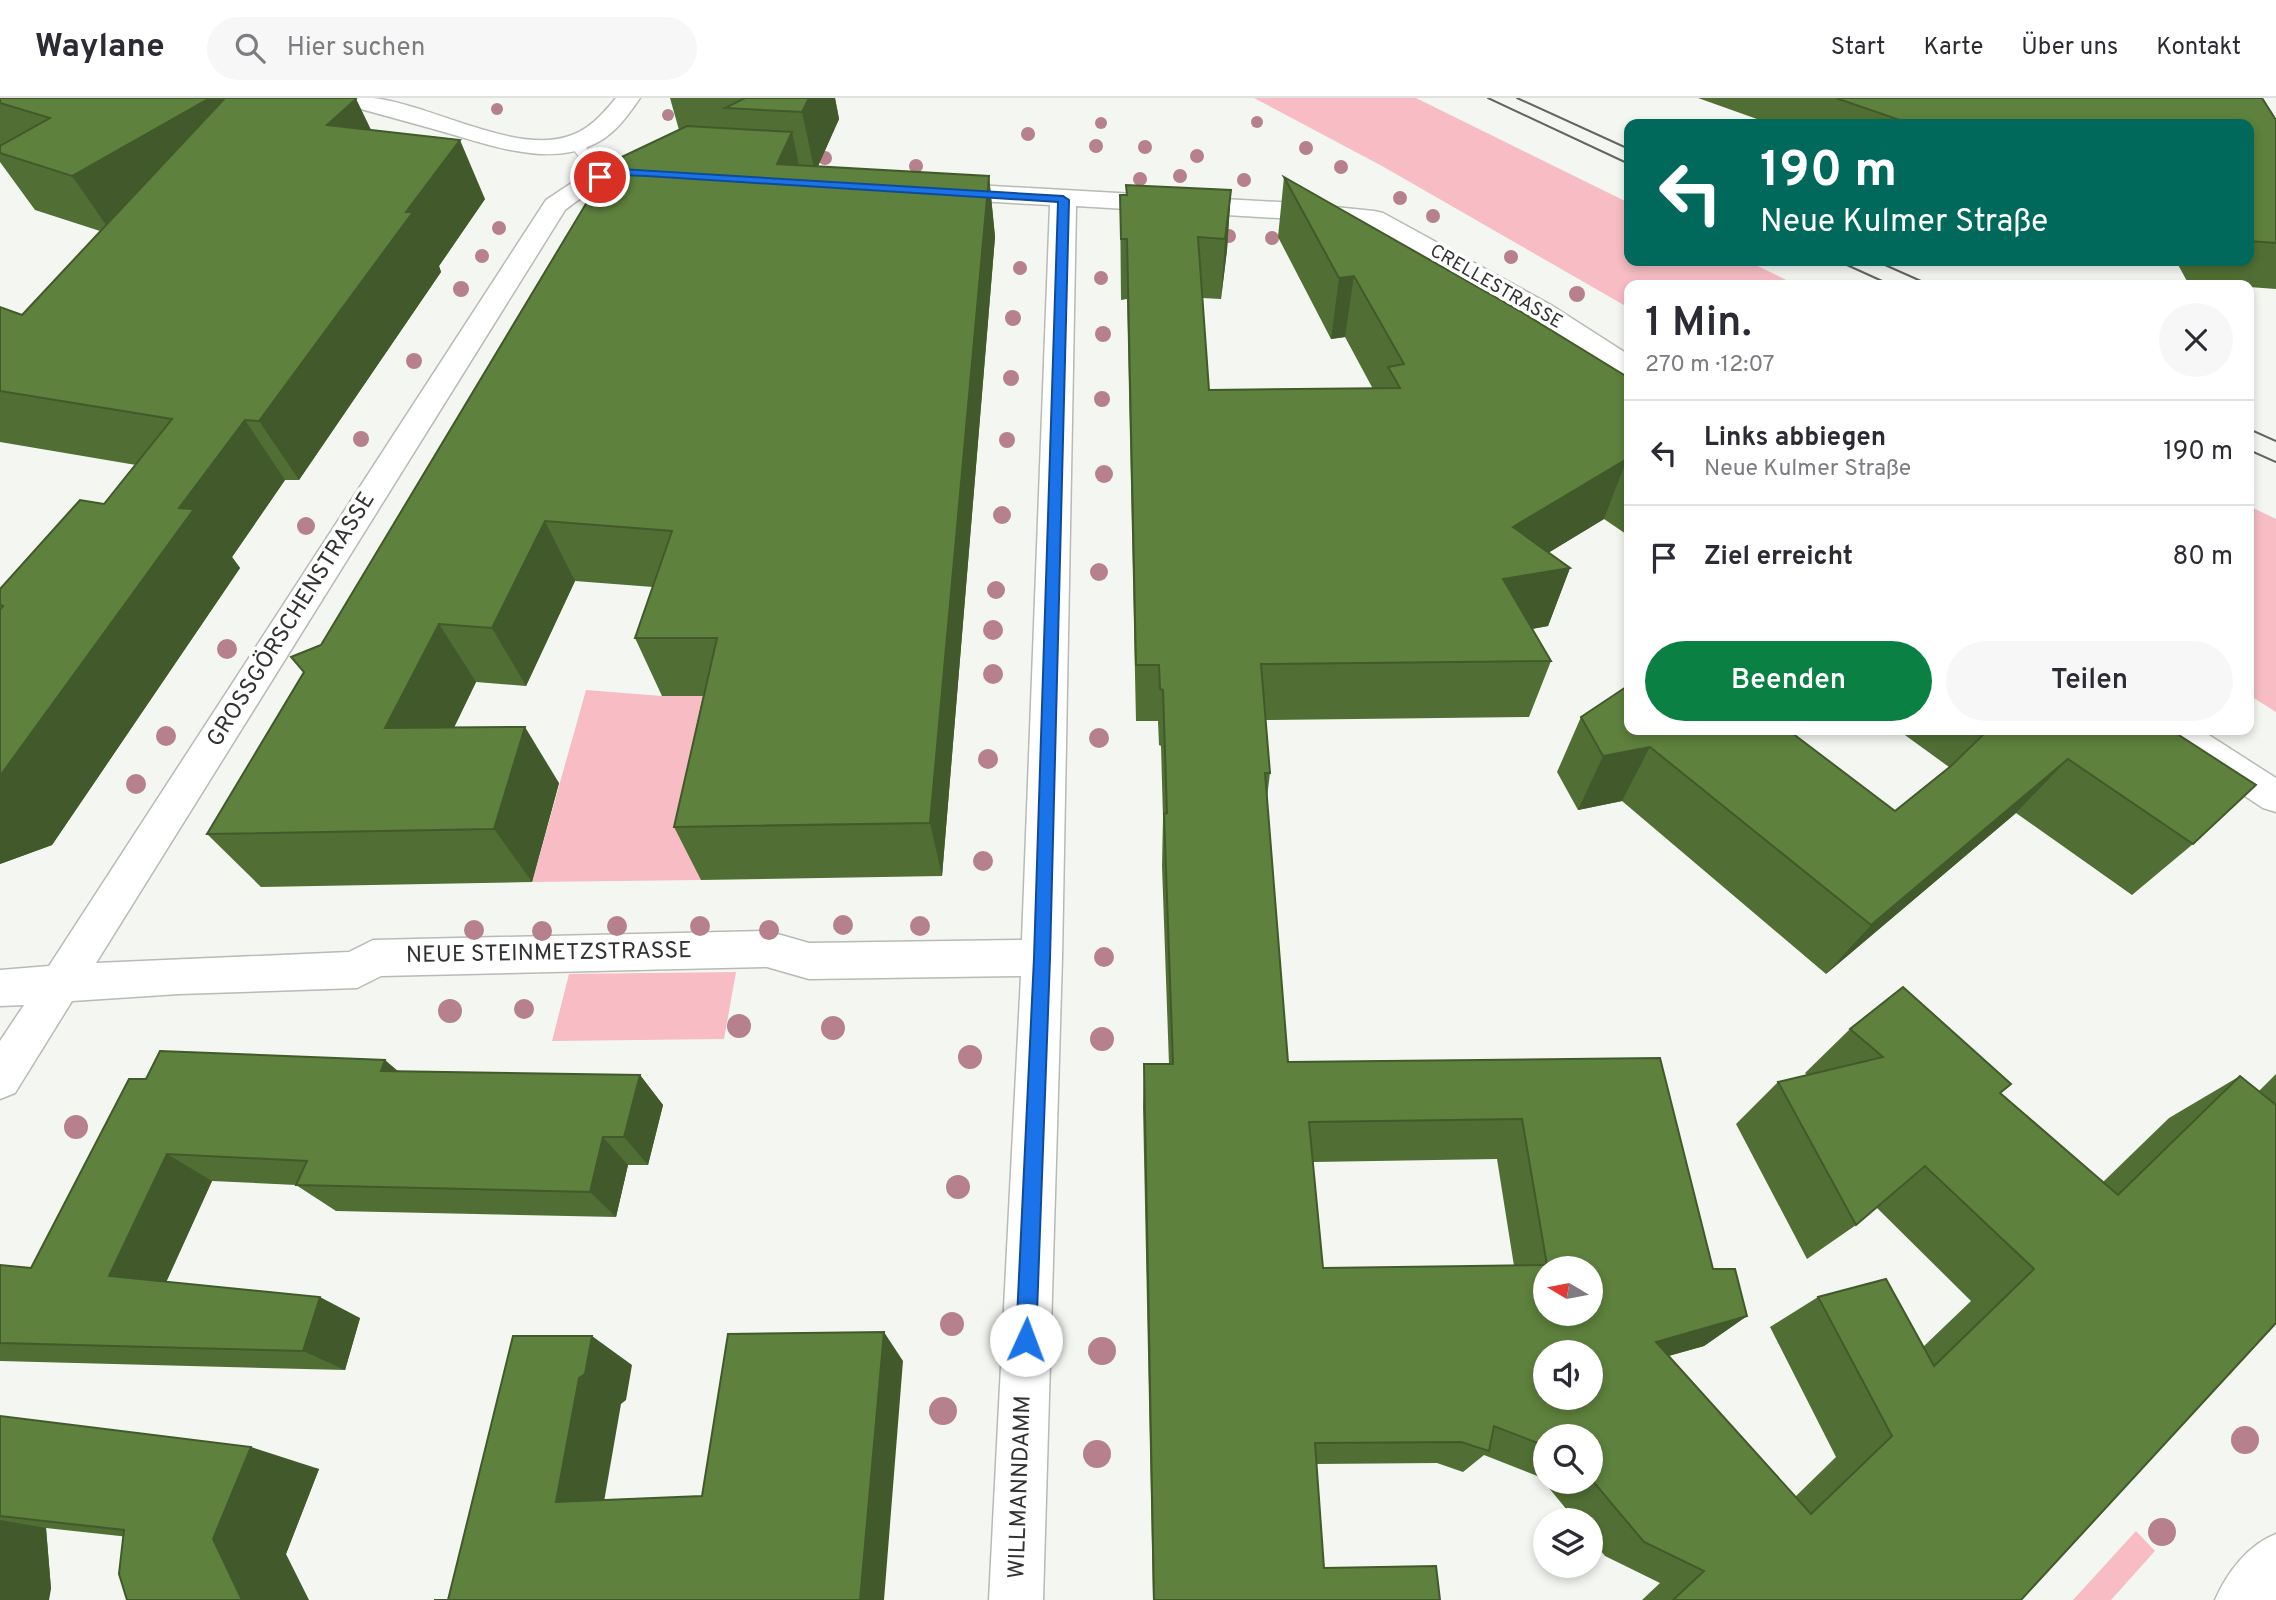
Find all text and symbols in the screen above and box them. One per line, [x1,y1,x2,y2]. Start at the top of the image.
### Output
search box [207,17,697,80]
text: Waylane [35,27,165,69]
icon: search [231,29,269,67]
text: Hier suchen [287,32,425,65]
text: Start [1831,33,1885,63]
text: Karte [1923,33,1983,63]
text: Über uns [2021,33,2118,63]
text: Kontakt [2156,33,2241,63]
text: 190 m [1760,142,1897,204]
pin [570,147,630,207]
icon: left [1645,147,1736,238]
icon: arrive [581,158,619,196]
text: Neue Kulmer Straße [1760,203,2048,243]
street label: CRELLESTRASSE [1425,239,1567,335]
text: 1 Min. [1645,298,1752,351]
button: close [2159,303,2233,377]
text: 270 m · 12:07 [1645,351,1775,380]
text: Links abbiegen [1704,422,1886,455]
icon: left [1645,434,1683,472]
text: 190 m [2163,436,2233,469]
text: Neue Kulmer Straße [1704,455,1911,484]
street label: GROSSGÖRSCHENSTRASSE [201,487,382,753]
icon: arrive [1645,539,1683,577]
text: Ziel erreicht [1704,541,1853,574]
text: 80 m [2173,541,2233,574]
button: Beenden [1645,641,1932,721]
button: Teilen [1946,641,2233,721]
street label: NEUE STEINMETZSTRASSE [406,937,692,971]
north arrow [1533,1256,1603,1326]
map controls [1533,1256,1603,1578]
position arrow [989,1303,1063,1377]
button: sound [1533,1340,1603,1410]
street label: WILLMANNDAMM [1003,1395,1039,1579]
button: search [1533,1424,1603,1494]
button: layers [1533,1508,1603,1578]

